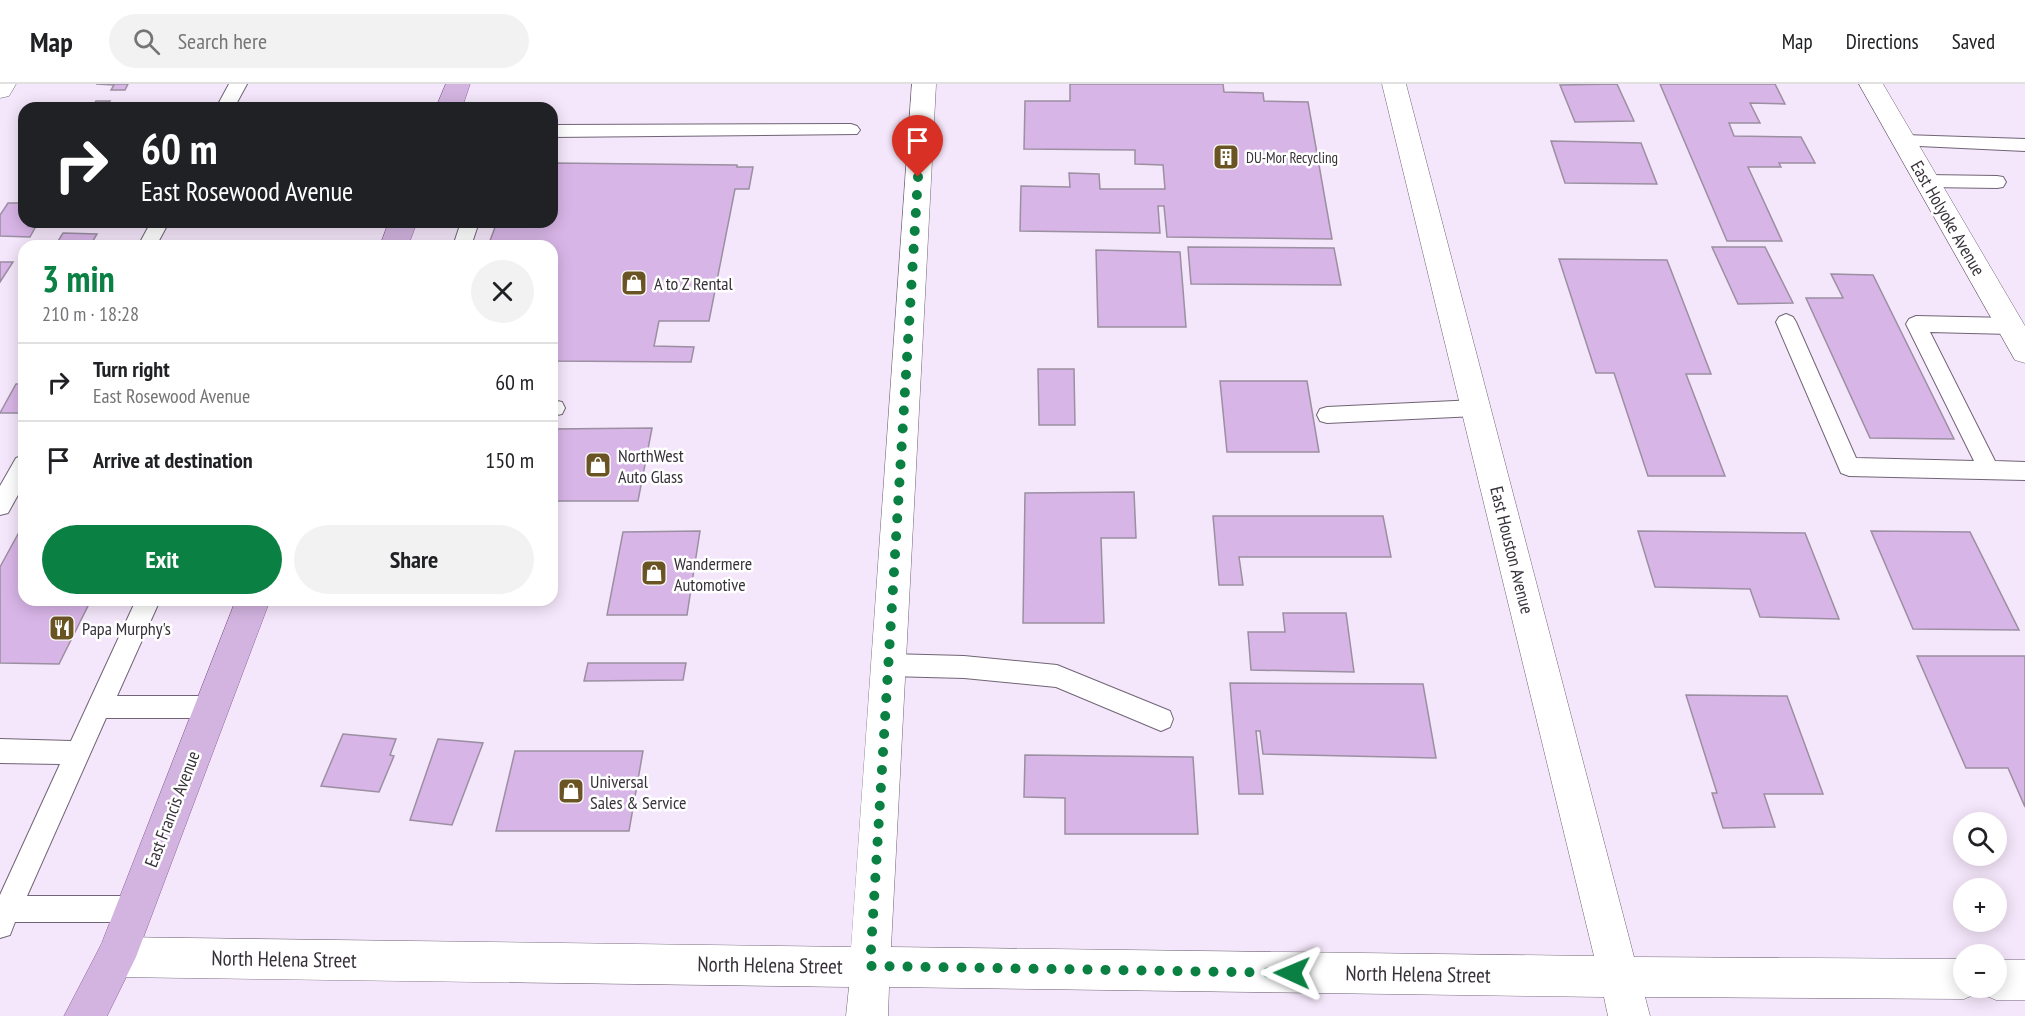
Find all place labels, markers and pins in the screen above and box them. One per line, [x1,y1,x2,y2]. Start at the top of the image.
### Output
pin [892,115,943,177]
building icon: DU-Mor Recycling [1211,142,1241,172]
place label: DU-Mor Recycling [1246,148,1338,167]
shop icon: A to Z Rental [619,268,649,298]
place label: A to Z Rental [654,272,733,295]
place label: NorthWest Auto Glass [618,444,684,488]
shop icon: NorthWest Auto Glass [583,450,613,480]
place label: Wandermere Automotive [674,552,752,596]
shop icon: Wandermere Automotive [639,558,669,588]
restaurant icon: Papa Murphy's [47,613,77,643]
place label: Papa Murphy's [82,617,171,640]
place label: Universal Sales & Service [590,770,687,814]
shop icon: Universal Sales & Service [556,776,586,806]

